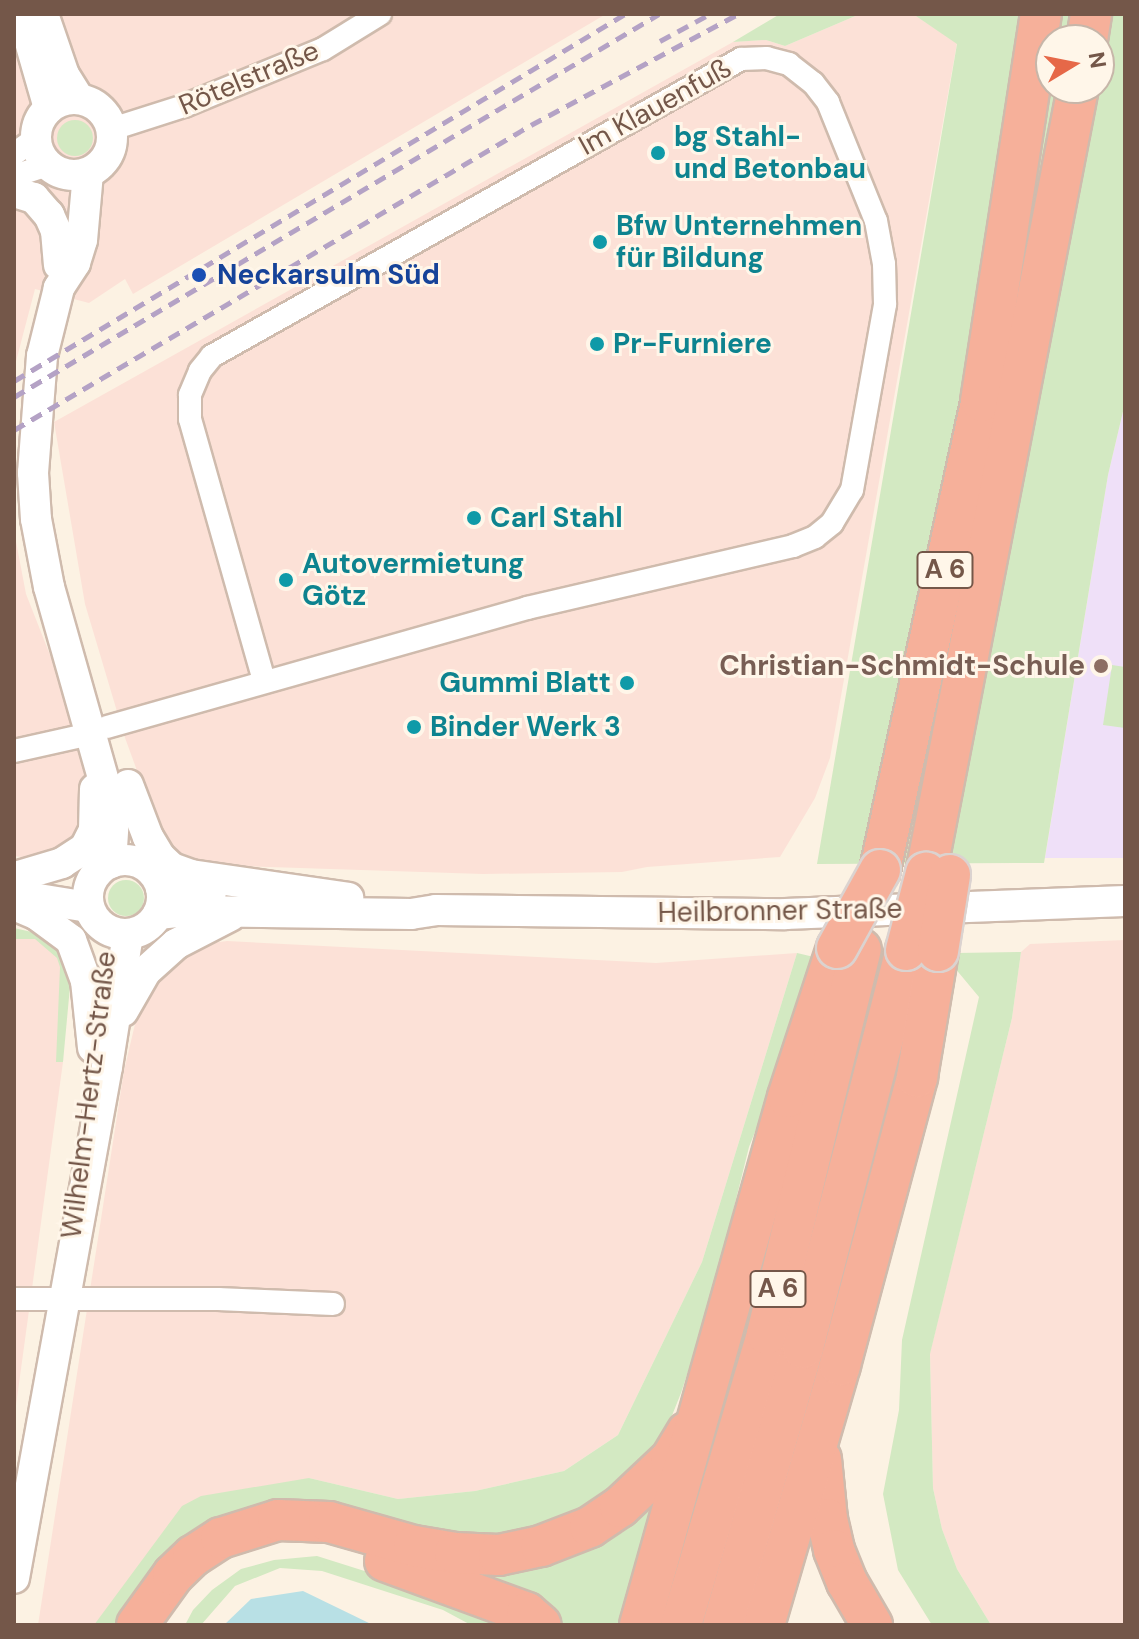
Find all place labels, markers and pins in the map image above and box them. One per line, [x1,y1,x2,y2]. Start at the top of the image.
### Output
place label: bg Stahl- und Betonbau [674,120,866,186]
marker: bg Stahl- und Betonbau [649,144,667,162]
place label: Bfw Unternehmen für Bildung [616,209,862,275]
marker: Bfw Unternehmen für Bildung [591,233,609,251]
place label: Neckarsulm Süd [217,258,440,292]
marker: Neckarsulm Süd [188,264,210,286]
place label: Pr-Furniere [613,327,772,361]
marker: Pr-Furniere [588,335,606,353]
place label: Carl Stahl [490,501,623,535]
marker: Carl Stahl [465,509,483,527]
place label: Autovermietung Götz [302,547,525,613]
marker: Autovermietung Götz [277,571,295,589]
place label: Christian-Schmidt-Schule [719,649,1085,683]
marker: Christian-Schmidt-Schule [1092,657,1110,675]
place label: Gummi Blatt [439,666,611,700]
marker: Gummi Blatt [618,674,636,692]
place label: Binder Werk 3 [430,710,621,744]
marker: Binder Werk 3 [405,718,423,736]

